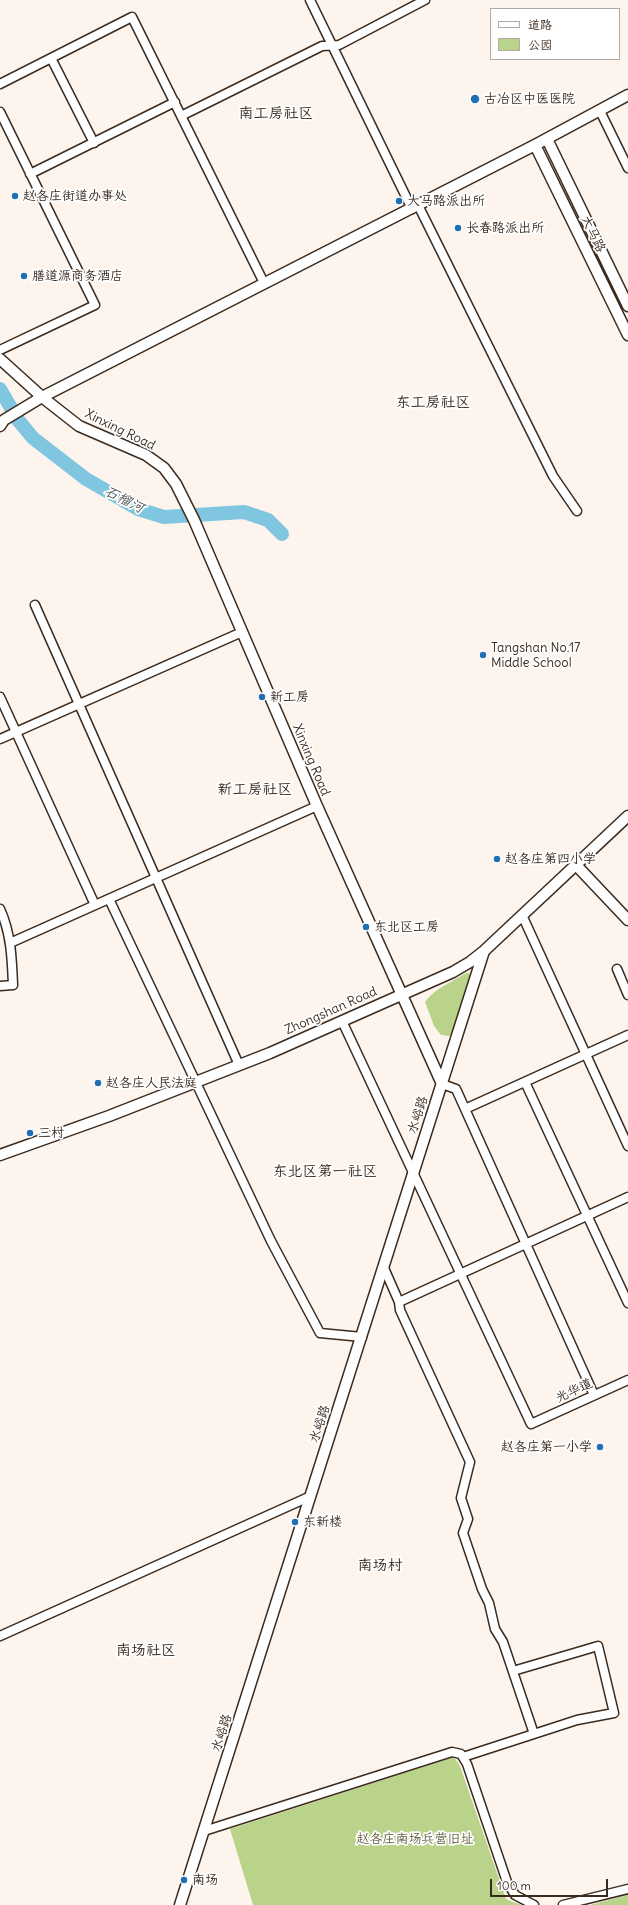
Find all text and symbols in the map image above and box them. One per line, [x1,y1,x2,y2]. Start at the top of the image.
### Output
legend [490,8,620,60]
text: 道路 [528,17,552,32]
text: 公园 [528,37,552,52]
place label: 古冶区中医医院 [484,91,575,107]
marker: 古冶区中医医院 [469,93,481,105]
district label: 南工房社区 [239,105,313,123]
place label: 赵各庄街道办事处 [23,188,127,204]
marker: 赵各庄街道办事处 [10,191,20,201]
place label: 大马路派出所 [407,193,485,209]
marker: 大马路派出所 [394,196,404,206]
street label: 大马路 [577,213,609,255]
place label: 长春路派出所 [466,220,544,236]
marker: 长春路派出所 [453,223,463,233]
place label: 膳道源商务酒店 [32,268,123,284]
marker: 膳道源商务酒店 [19,271,29,281]
district label: 东工房社区 [396,394,470,412]
street label: Xinxing Road [82,406,158,454]
water label: 石榴河 [101,483,147,517]
place label: Tangshan No.17 Middle School [491,640,580,671]
marker: Tangshan No.17 Middle School [478,650,488,660]
place label: 新工房 [270,689,309,705]
marker: 新工房 [257,692,267,702]
street label: Xinxing Road [289,722,333,798]
district label: 新工房社区 [218,781,292,799]
place label: 赵各庄第四小学 [505,851,596,867]
marker: 赵各庄第四小学 [492,854,502,864]
place label: 东北区工房 [374,919,439,935]
marker: 东北区工房 [361,922,371,932]
street label: Zhongshan Road [283,984,379,1038]
place label: 赵各庄人民法庭 [106,1075,197,1091]
marker: 赵各庄人民法庭 [93,1078,103,1088]
street label: 水峪路 [405,1094,431,1136]
place label: 三村 [38,1125,64,1141]
marker: 三村 [25,1128,35,1138]
district label: 东北区第一社区 [273,1163,377,1181]
street label: 光华道 [553,1376,595,1406]
street label: 水峪路 [307,1403,333,1445]
place label: 赵各庄第一小学 [501,1439,592,1455]
marker: 赵各庄第一小学 [595,1442,605,1452]
place label: 东新楼 [303,1514,342,1530]
marker: 东新楼 [290,1517,300,1527]
district label: 南场村 [358,1557,402,1575]
district label: 南场社区 [116,1642,176,1660]
street label: 水峪路 [209,1712,235,1754]
park label: 赵各庄南场兵营旧址 [357,1831,473,1847]
scale bar [492,1871,610,1897]
place label: 南场 [192,1872,218,1888]
marker: 南场 [179,1875,189,1885]
text: 100 m [497,1878,531,1893]

